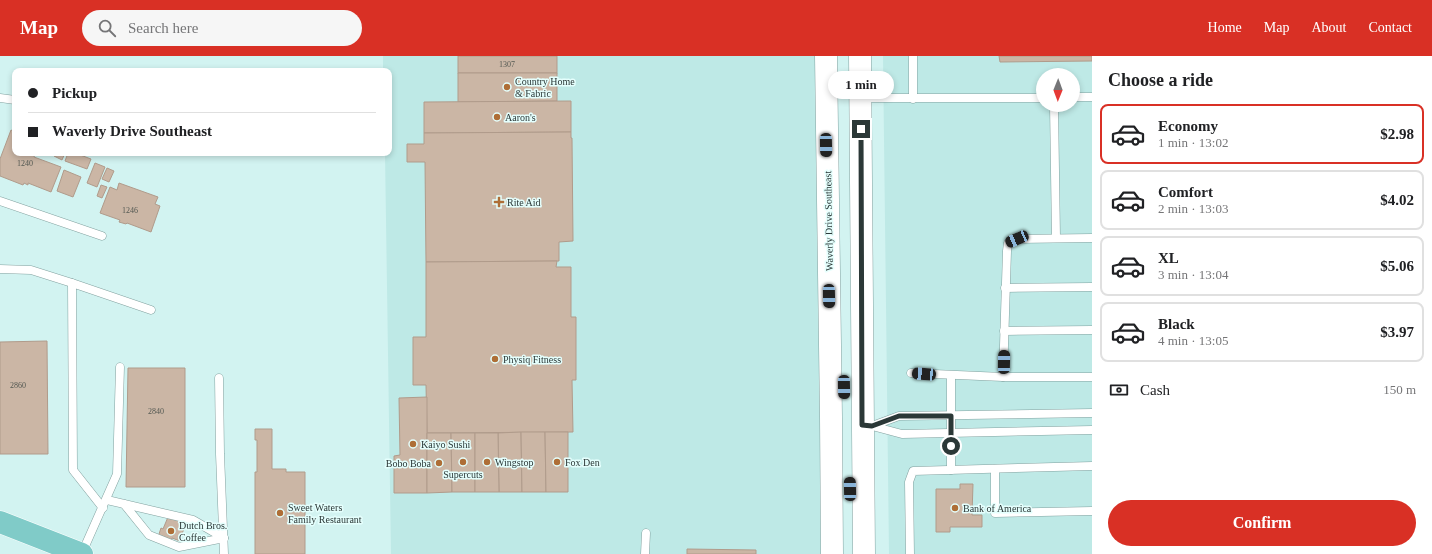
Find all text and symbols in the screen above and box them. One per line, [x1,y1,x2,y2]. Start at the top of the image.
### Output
search box [82,10,362,46]
text: Map [20,17,58,38]
icon: search [96,17,118,39]
text: Search here [128,20,198,36]
text: Home [1208,20,1242,35]
text: Map [1264,20,1289,35]
text: About [1311,20,1346,35]
text: Contact [1368,20,1412,35]
house number: 1307 [499,60,515,69]
north arrow [1036,68,1080,112]
map controls [1036,68,1080,112]
text: Choose a ride [1108,70,1213,90]
callout: 1 min [828,71,894,99]
place label: Country Home & Fabric [515,76,575,99]
text: 1 min [845,77,877,92]
marker: Country Home & Fabric [502,82,512,92]
text: Pickup [52,85,97,101]
marker: Aaron's [492,112,502,122]
place label: Aaron's [505,112,536,123]
icon: car [1110,116,1146,152]
text: Economy [1158,118,1218,134]
route end [852,120,870,138]
text: Waverly Drive Southeast [52,123,212,139]
text: $2.98 [1380,126,1414,142]
car [820,133,832,157]
text: 1 min · 13:02 [1158,135,1228,150]
house number: 1240 [17,159,33,168]
street label: Waverly Drive Southeast [822,171,835,271]
icon: car [1110,182,1146,218]
text: Comfort [1158,184,1213,200]
text: $4.02 [1380,192,1414,208]
marker: Rite Aid [494,197,504,207]
place label: Rite Aid [507,197,541,208]
text: 2 min · 13:03 [1158,201,1228,216]
house number: 1246 [122,206,138,215]
car [1004,229,1030,249]
icon: car [1110,248,1146,284]
text: XL [1158,250,1179,266]
text: $5.06 [1380,258,1414,274]
text: 3 min · 13:04 [1158,267,1228,282]
car [823,284,835,308]
icon: car [1110,314,1146,350]
text: Black [1158,316,1195,332]
text: $3.97 [1380,324,1414,340]
text: 4 min · 13:05 [1158,333,1228,348]
car [998,350,1010,374]
marker: Physiq Fitness [490,354,500,364]
place label: Physiq Fitness [503,354,561,365]
car [912,367,936,381]
car [838,375,850,399]
icon: cash [1108,379,1130,401]
house number: 2860 [10,381,26,390]
text: Cash [1140,382,1170,398]
text: 150 m [1383,382,1416,397]
house number: 2840 [148,407,164,416]
route start [942,437,960,455]
marker: Kaiyo Sushi [408,439,418,449]
place label: Kaiyo Sushi [421,439,470,450]
marker: Supercuts [458,457,468,467]
marker: Wingstop [482,457,492,467]
place label: Wingstop [495,457,534,468]
marker: Fox Den [552,457,562,467]
place label: Fox Den [565,457,600,468]
place label: Bobo Boba [386,458,432,469]
marker: Bobo Boba [434,458,444,468]
place label: Supercuts [443,469,483,480]
car [844,477,856,501]
button: Confirm [1108,500,1416,546]
place label: Sweet Waters Family Restaurant [288,502,362,525]
marker: Bank of America [950,503,960,513]
place label: Bank of America [963,503,1032,514]
marker: Sweet Waters Family Restaurant [275,508,285,518]
place label: Dutch Bros. Coffee [179,520,227,543]
marker: Dutch Bros. Coffee [166,526,176,536]

